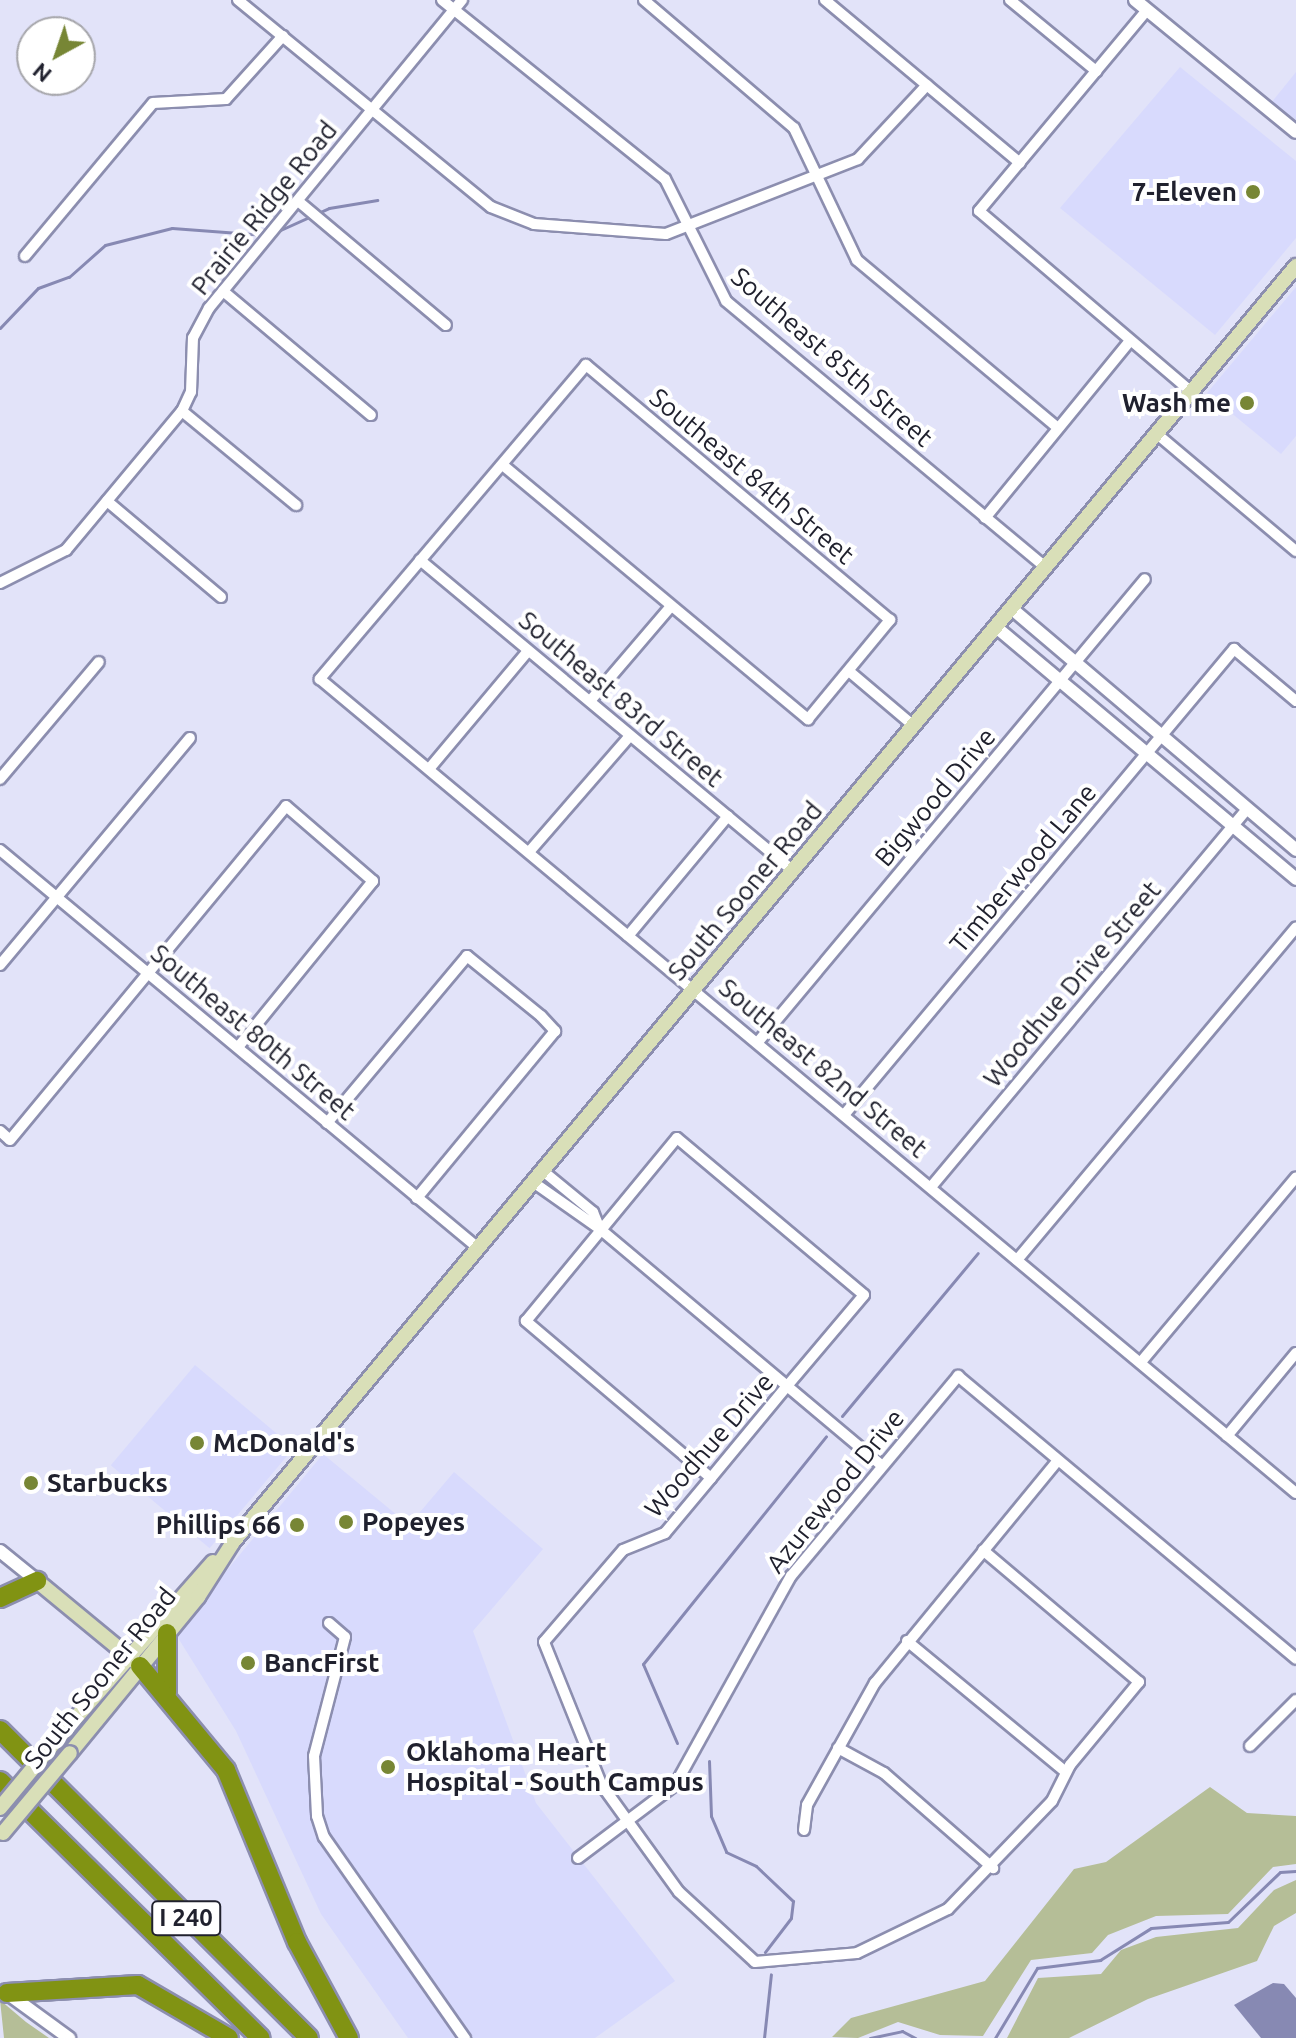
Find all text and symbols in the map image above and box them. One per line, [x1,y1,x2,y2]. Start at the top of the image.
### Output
north arrow [16,16,96,96]
text: N [27,58,56,88]
street label: Prairie Ridge Road [184,115,344,301]
place label: 7-Eleven [1132,176,1237,208]
marker: 7-Eleven [1244,183,1262,201]
street label: Southeast 85th Street [725,261,939,453]
street label: Southeast 84th Street [644,381,860,571]
place label: Wash me [1122,387,1231,419]
marker: Wash me [1238,394,1256,412]
street label: Southeast 83rd Street [513,605,729,793]
street label: Bigwood Drive [868,721,1002,873]
street label: Timberwood Lane [943,777,1103,959]
street label: South Sooner Road [661,795,829,987]
street label: Woodhue Drive Street [977,875,1167,1093]
street label: Southeast 80th Street [145,937,361,1127]
street label: Southeast 82nd Street [713,972,933,1164]
street label: Woodhue Drive [638,1367,780,1523]
street label: Azurewood Drive [759,1403,911,1579]
place label: McDonald's [213,1427,355,1459]
marker: McDonald's [188,1434,206,1452]
place label: Starbucks [47,1467,168,1499]
marker: Starbucks [22,1474,40,1492]
place label: Popeyes [362,1506,465,1538]
place label: Phillips 66 [156,1509,281,1541]
marker: Popeyes [337,1513,355,1531]
marker: Phillips 66 [288,1516,306,1534]
street label: South Sooner Road [17,1581,183,1775]
place label: BancFirst [264,1647,379,1679]
marker: BancFirst [239,1654,257,1672]
place label: Oklahoma Heart Hospital - South Campus [406,1736,704,1798]
marker: Oklahoma Heart Hospital - South Campus [377,1756,399,1778]
road number: I 240 [150,1898,222,1938]

